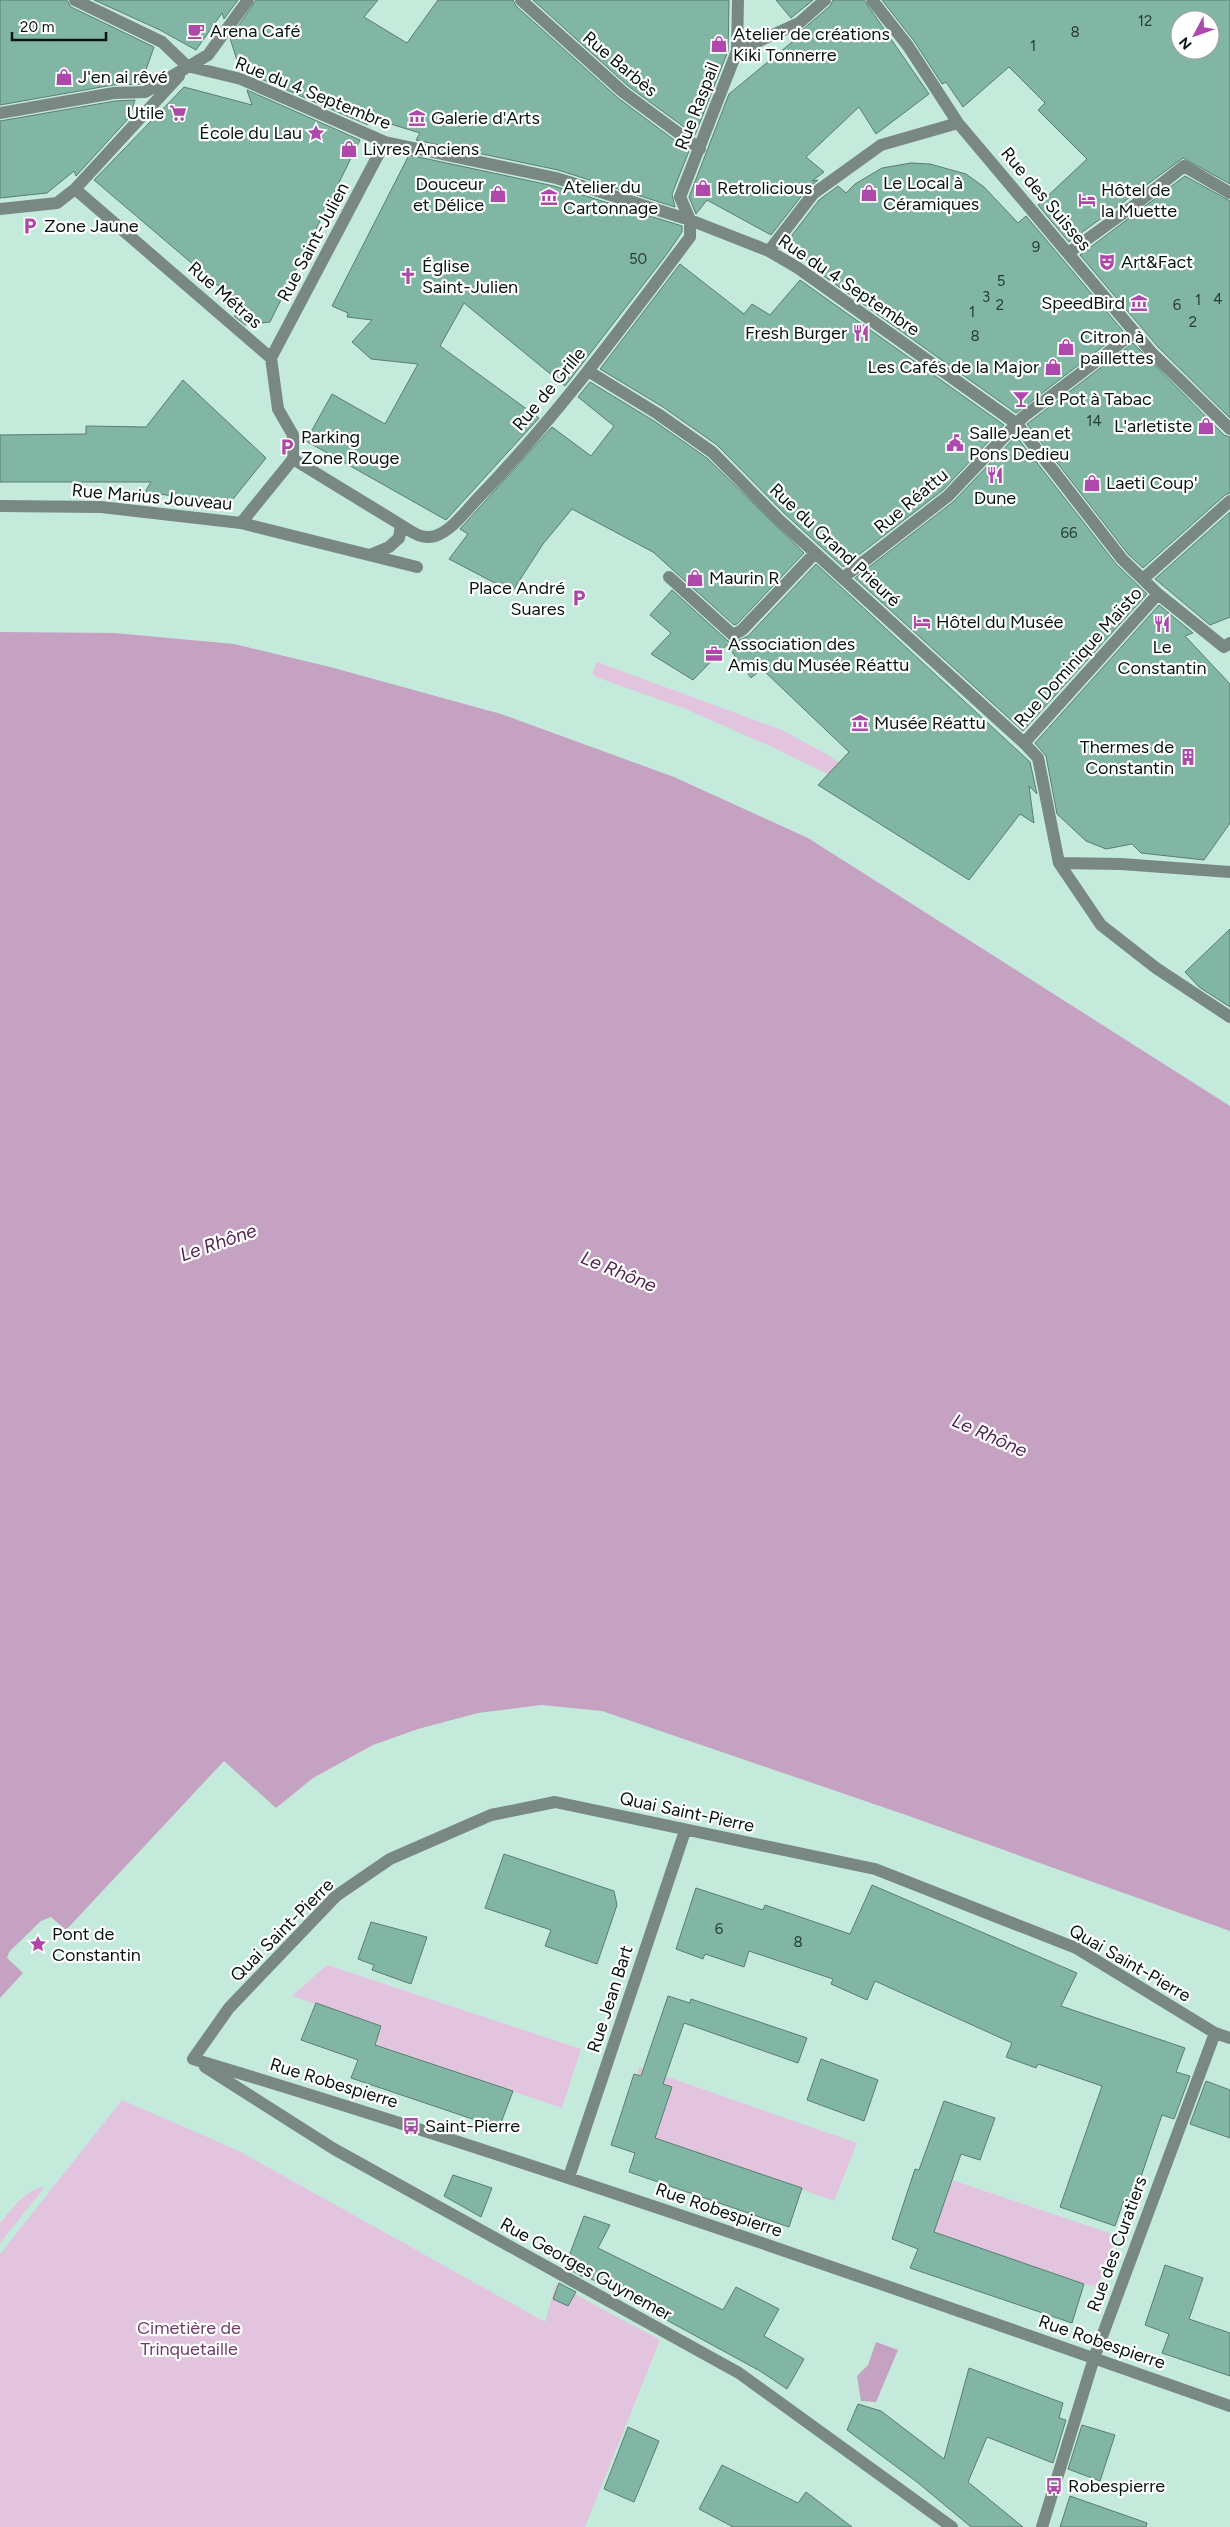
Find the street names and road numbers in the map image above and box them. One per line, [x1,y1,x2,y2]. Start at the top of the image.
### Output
street label: Rue Barbès [578,26,662,102]
street label: Rue du 4 Septembre [232,52,394,134]
street label: Rue Raspail [670,59,724,153]
street label: Rue des Suisses [996,142,1096,256]
street label: Rue Saint-Julien [272,179,354,305]
street label: Rue du 4 Septembre [774,229,924,341]
street label: Rue Métras [183,257,267,333]
street label: Rue de Grille [508,343,590,435]
street label: Rue Réattu [870,464,952,538]
street label: Rue Marius Jouveau [71,479,233,515]
street label: Rue du Grand Prieuré [765,479,905,611]
street label: Rue Dominique Maïsto [1009,582,1147,732]
street label: Quai Saint-Pierre [618,1787,756,1837]
street label: Quai Saint-Pierre [226,1874,338,1986]
street label: Quai Saint-Pierre [1065,1919,1195,2007]
street label: Rue Jean Bart [582,1942,638,2055]
street label: Rue Robespierre [267,2053,401,2113]
street label: Rue des Curatiers [1082,2173,1152,2315]
street label: Rue Robespierre [653,2178,785,2242]
street label: Rue Georges Guynemer [496,2213,676,2325]
street label: Rue Robespierre [1036,2310,1168,2374]

